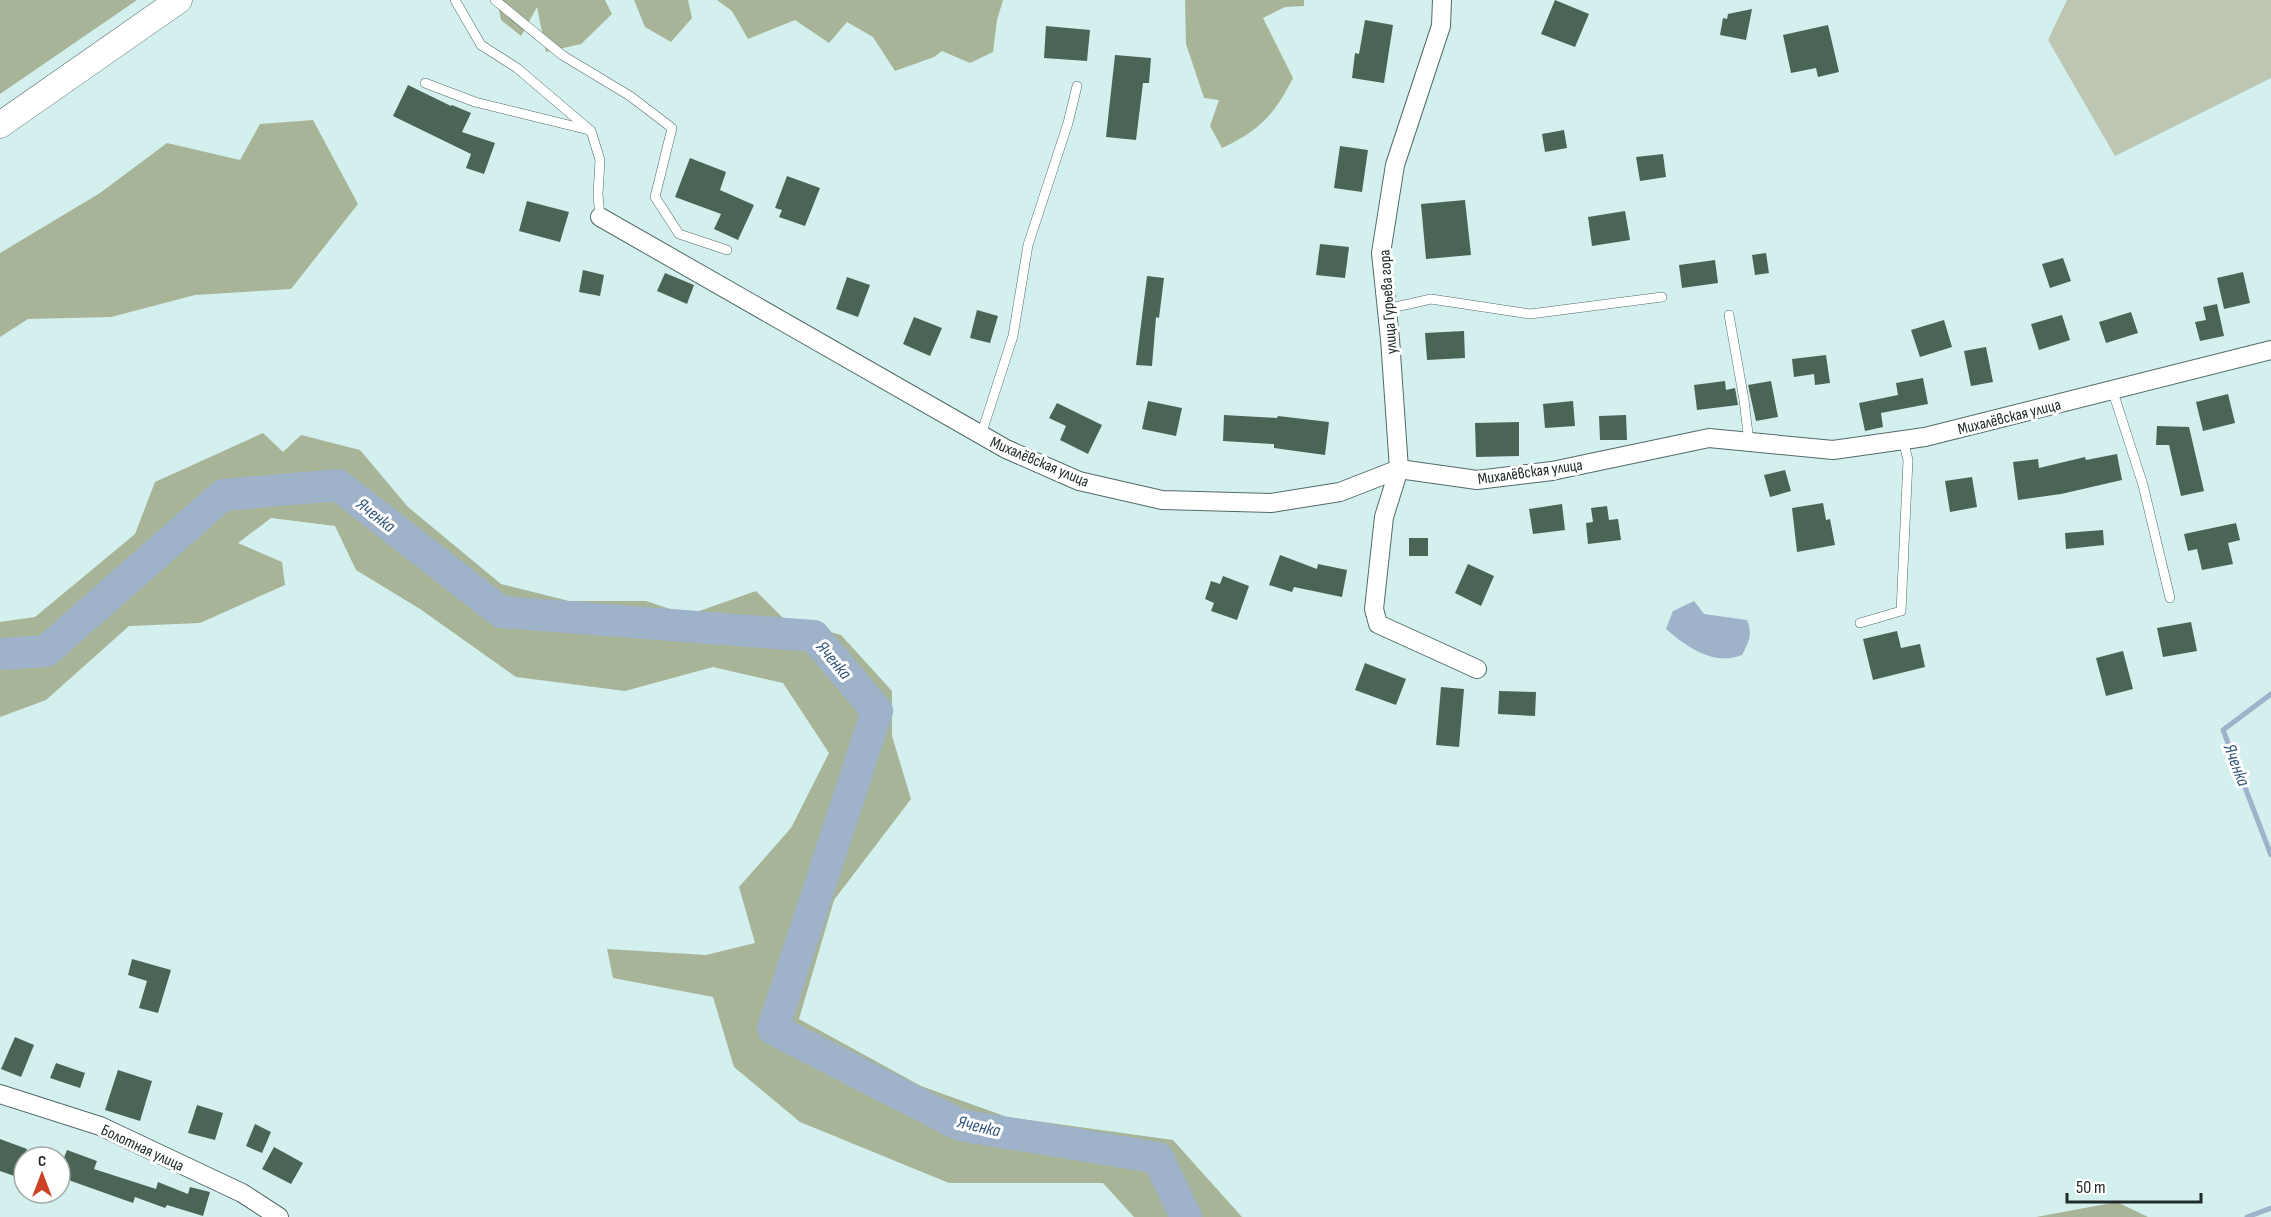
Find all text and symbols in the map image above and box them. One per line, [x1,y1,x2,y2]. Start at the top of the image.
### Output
street label: улица Гурьева гора [1375,249,1402,355]
street label: Михалёвская улица [1956,395,2063,439]
street label: Михалёвская улица [987,433,1092,492]
street label: Михалёвская улица [1477,456,1584,489]
water label: Яченка [351,493,400,537]
water label: Яченка [811,636,856,684]
water label: Яченка [2219,740,2254,790]
water label: Яченка [954,1111,1003,1142]
street label: Болотная улица [98,1121,187,1176]
north arrow [12,1145,72,1205]
text: С [38,1152,46,1171]
scale bar [2067,1166,2200,1204]
text: 50 m [2076,1177,2106,1198]

